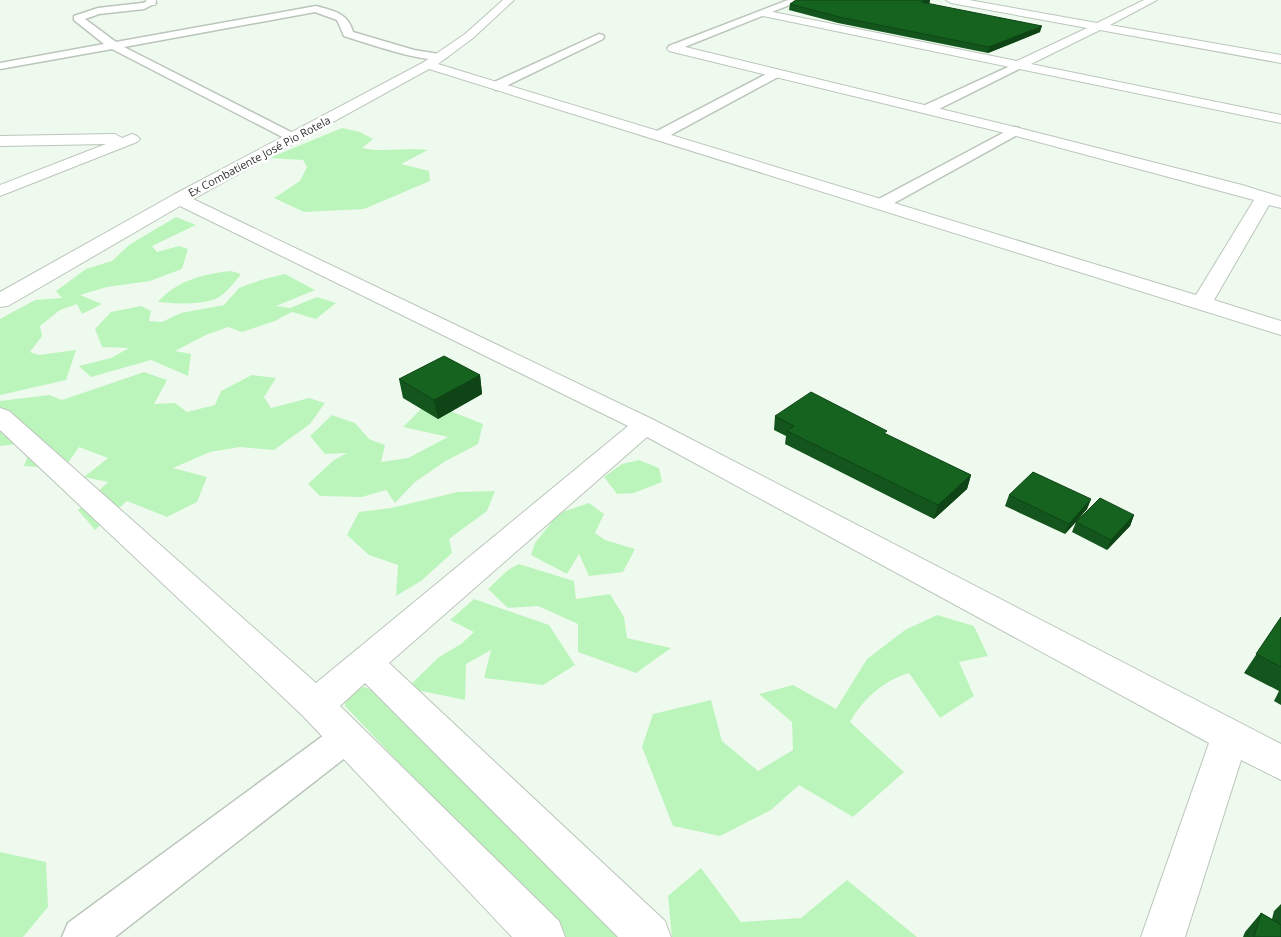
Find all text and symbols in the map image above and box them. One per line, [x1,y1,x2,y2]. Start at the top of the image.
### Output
street label: Ex Combatiente José Pio Rotela [185,112,333,200]

